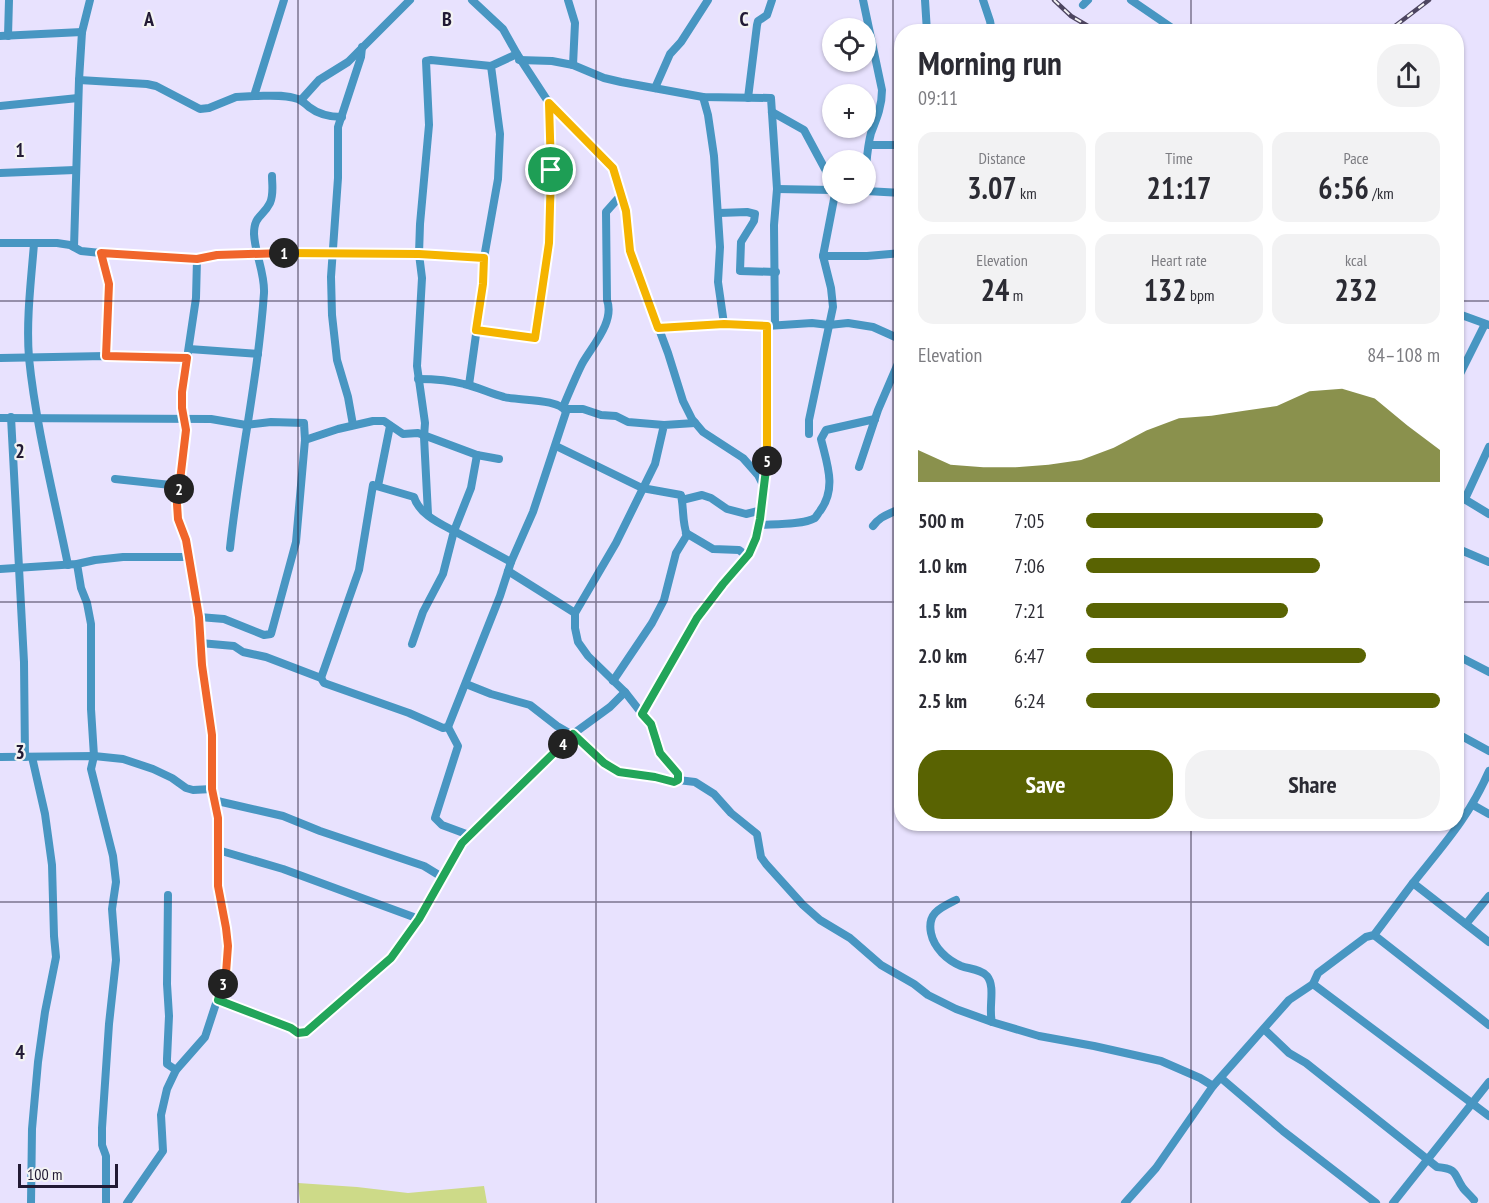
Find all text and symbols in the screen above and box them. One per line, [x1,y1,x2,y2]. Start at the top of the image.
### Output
text: A [143,6,155,32]
text: B [442,6,452,32]
text: C [739,6,749,32]
map controls [822,18,876,204]
button: locate [822,18,876,72]
text: Morning run [918,41,1062,84]
button: share [1377,44,1440,107]
button: + [822,84,876,138]
text: 09:11 [918,85,958,111]
text: 1 [15,137,25,163]
pin [525,144,576,195]
text: Distance [978,148,1026,168]
text: Time [1165,148,1193,168]
text: Pace [1343,148,1369,168]
button: − [822,150,876,204]
icon: arrive [534,153,567,186]
text: 3.07 [967,168,1017,207]
text: 21:17 [1147,168,1211,207]
text: 6:56 [1318,168,1369,207]
text: km [1017,183,1037,203]
text: /km [1369,183,1394,203]
pin: 1 [269,238,299,268]
text: 1 [280,243,288,263]
text: Elevation [976,250,1028,270]
text: Heart rate [1151,250,1207,270]
text: kcal [1345,250,1367,270]
text: 24 [981,270,1009,309]
text: 132 [1144,270,1187,309]
text: 232 [1334,270,1378,309]
text: m [1009,285,1023,305]
text: bpm [1187,285,1214,305]
text: Elevation [918,342,982,368]
text: 84–108 m [1367,342,1440,368]
text: 2 [15,438,25,464]
pin: 5 [752,446,782,476]
text: 5 [763,451,771,471]
pin: 2 [164,474,194,504]
text: 2 [175,479,183,499]
text: 500 m [918,508,964,534]
text: 7:05 [1014,508,1045,534]
text: 1.0 km [918,553,967,579]
text: 7:06 [1014,553,1045,579]
text: 1.5 km [918,598,967,624]
text: 7:21 [1014,598,1045,624]
text: 2.0 km [918,643,967,669]
text: 6:47 [1014,643,1045,669]
text: 2.5 km [918,688,967,714]
text: 6:24 [1014,688,1045,714]
pin: 4 [548,729,578,759]
text: 4 [559,734,567,754]
text: 3 [15,739,25,765]
button: Save [918,750,1173,819]
button: Share [1185,750,1440,819]
pin: 3 [208,969,238,999]
text: 3 [219,974,227,994]
text: 4 [15,1039,25,1065]
scale bar [18,1161,118,1188]
text: 100 m [27,1164,62,1184]

